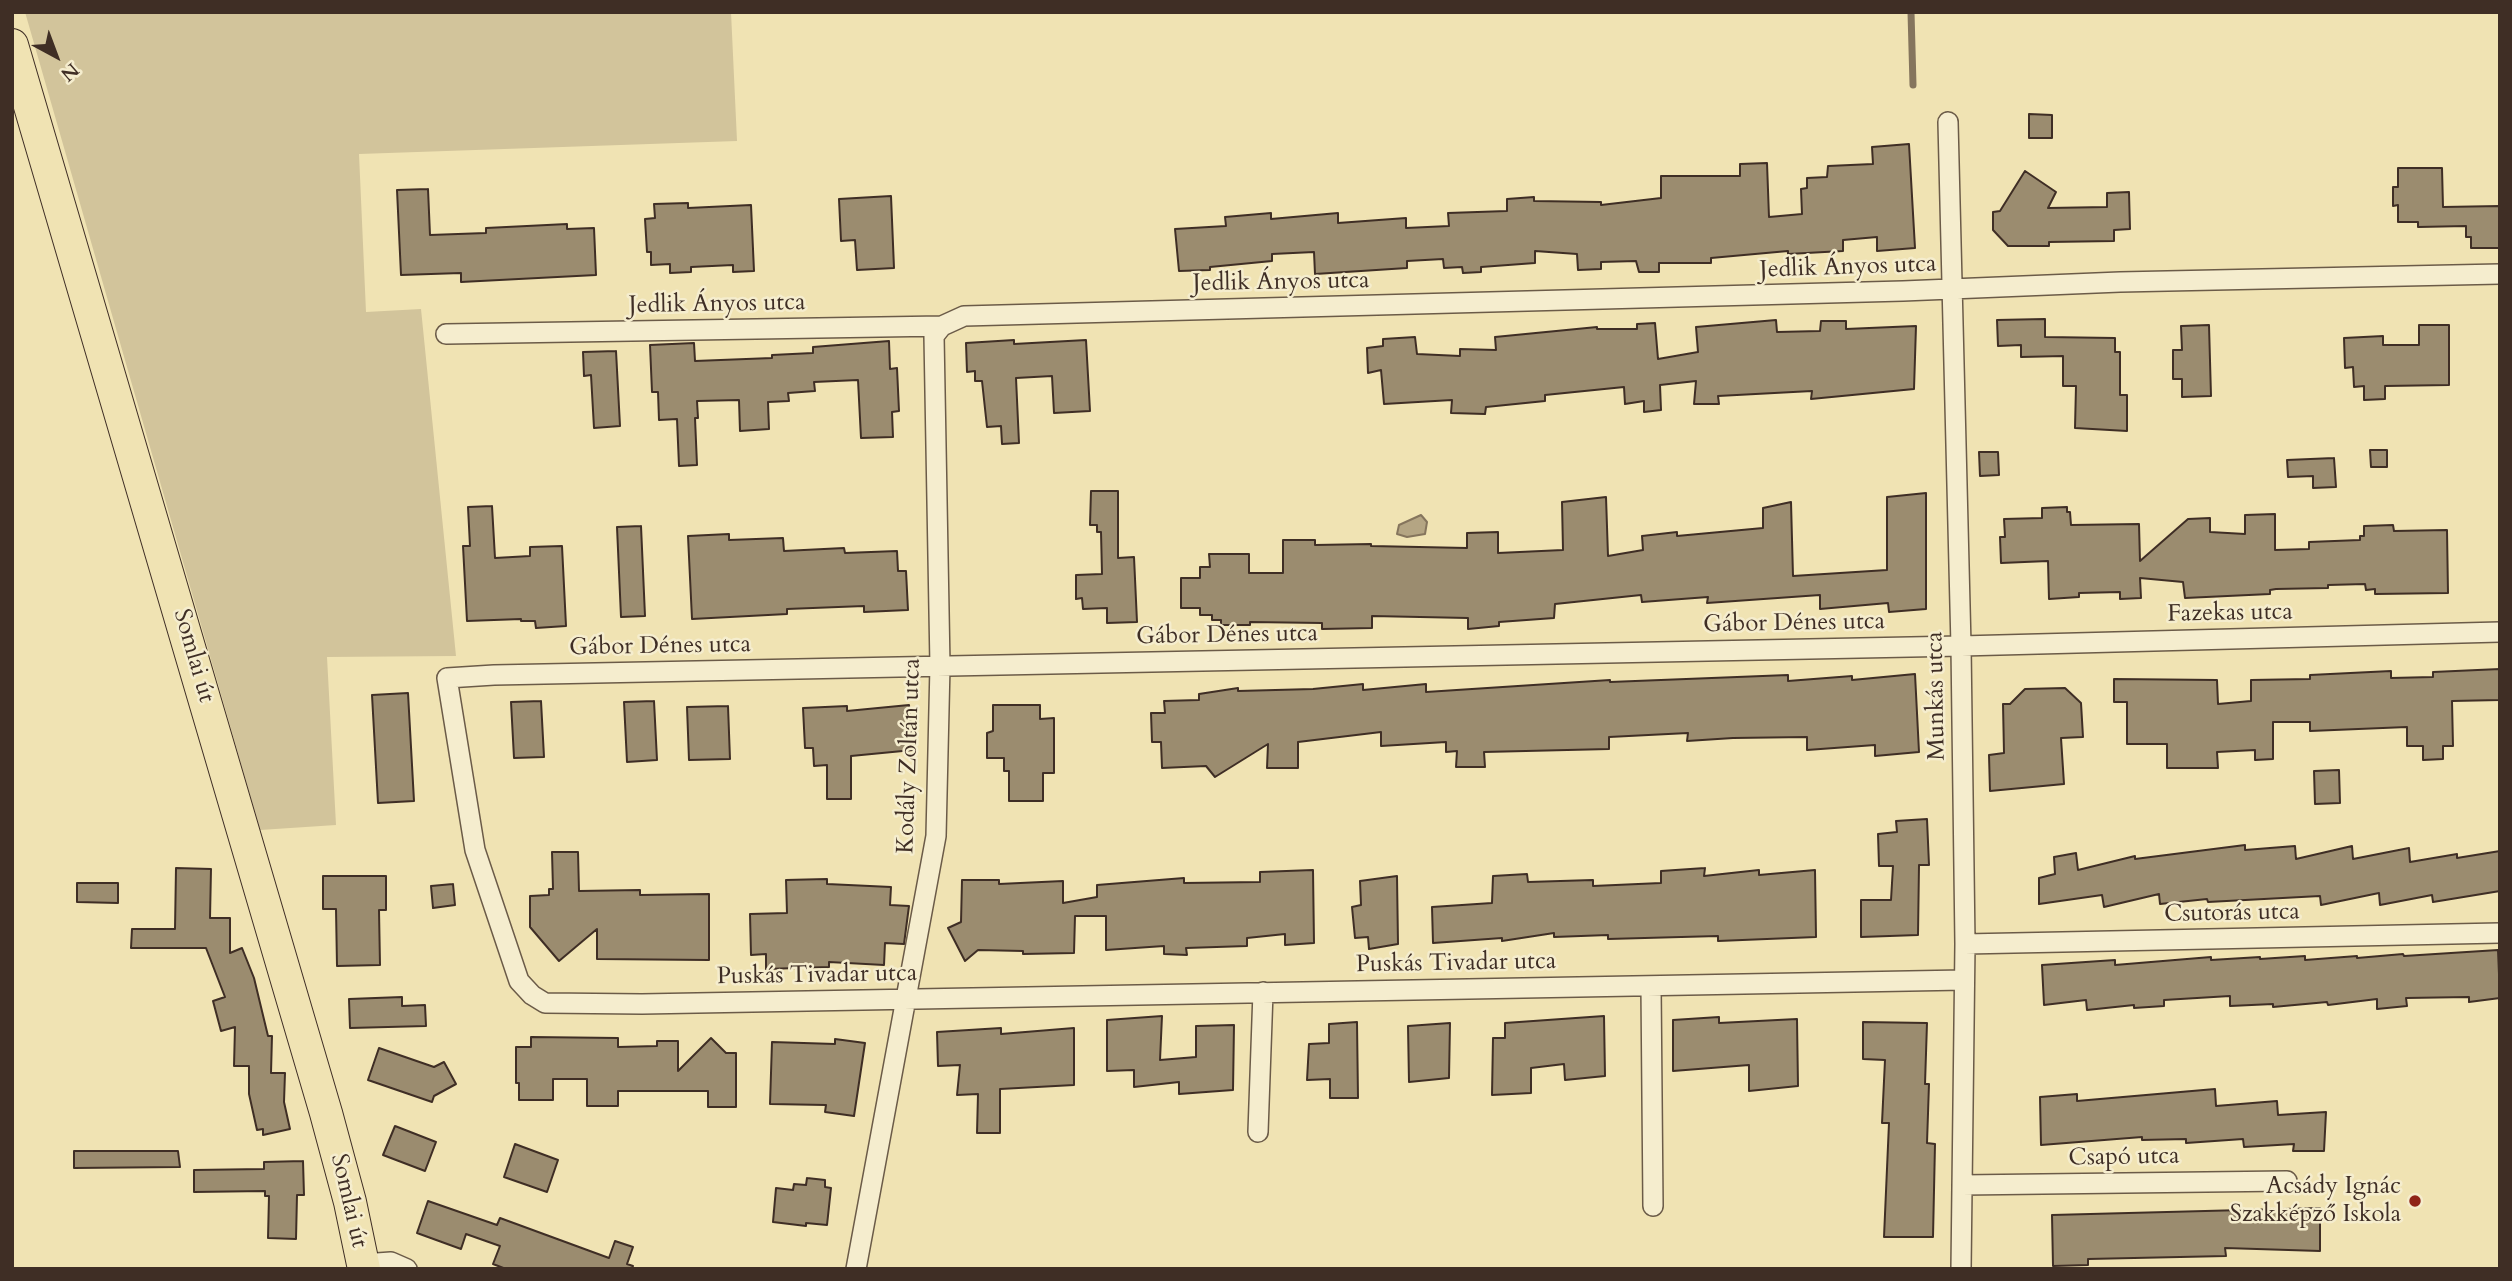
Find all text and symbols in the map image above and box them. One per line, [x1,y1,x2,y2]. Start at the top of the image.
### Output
north arrow [21,21,91,91]
text: N [55,57,85,87]
street label: Jedlik Ányos utca [1759,251,1937,285]
street label: Jedlik Ányos utca [1192,267,1370,299]
street label: Jedlik Ányos utca [628,289,806,321]
street label: Fazekas utca [2167,599,2293,629]
street label: Somlai út [166,606,220,706]
street label: Gábor Dénes utca [1703,608,1885,640]
street label: Gábor Dénes utca [1136,620,1318,652]
street label: Gábor Dénes utca [569,631,751,663]
street label: Munkás utca [1921,631,1953,761]
street label: Kodály Zoltán utca [892,658,928,854]
street label: Csutorás utca [2164,898,2300,930]
street label: Puskás Tivadar utca [1356,948,1556,980]
street label: Puskás Tivadar utca [717,960,917,992]
street label: Csapó utca [2068,1143,2180,1173]
street label: Somlai út [323,1151,373,1251]
place label: Acsády Ignác Szakképző Iskola [2230,1173,2401,1229]
marker: Acsády Ignác Szakképző Iskola [2407,1193,2423,1209]

